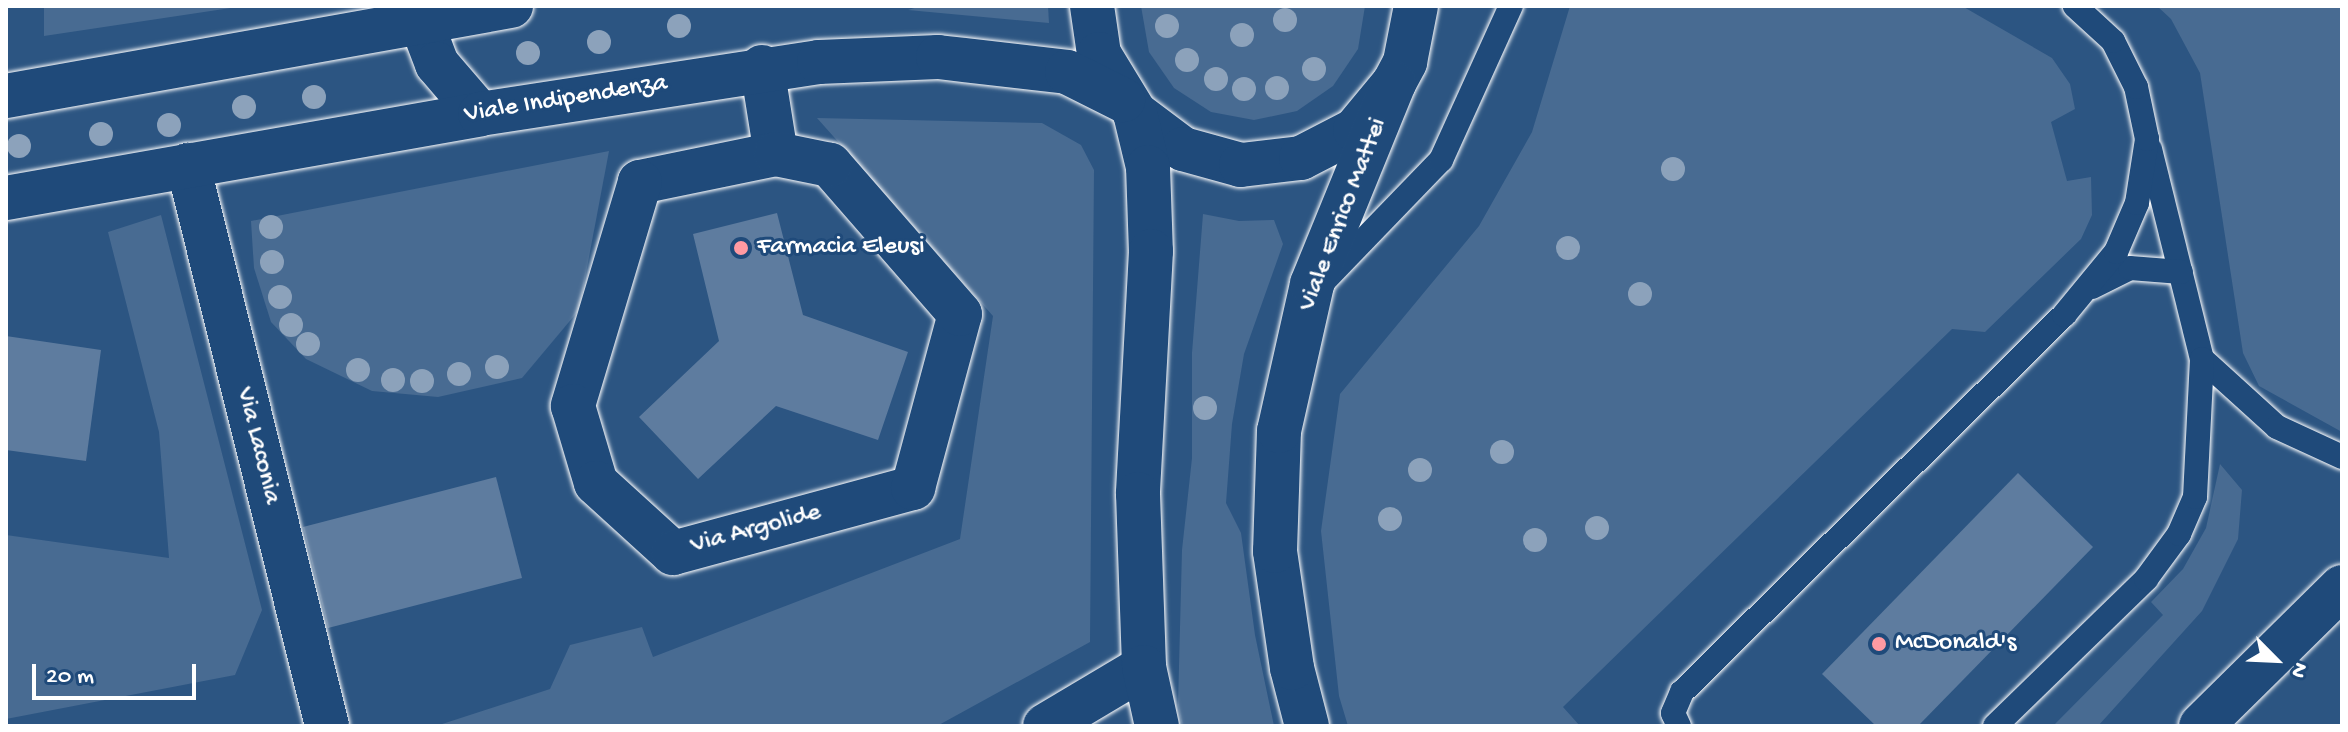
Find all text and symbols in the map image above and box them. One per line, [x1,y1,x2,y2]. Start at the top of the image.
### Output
street label: Viale Indipendenza [462,69,670,131]
street label: Viale Enrico Mattei [1293,114,1395,316]
place label: Farmacia Eleusi [757,232,925,264]
marker: Farmacia Eleusi [732,239,750,257]
street label: Via Laconia [227,384,287,508]
street label: Via Argolide [687,498,825,562]
north arrow [2236,620,2316,700]
place label: McDonald's [1895,628,2016,660]
marker: McDonald's [1870,635,1888,653]
scale bar [36,648,200,698]
text: N [2283,658,2313,682]
text: 20 m [46,663,94,692]

